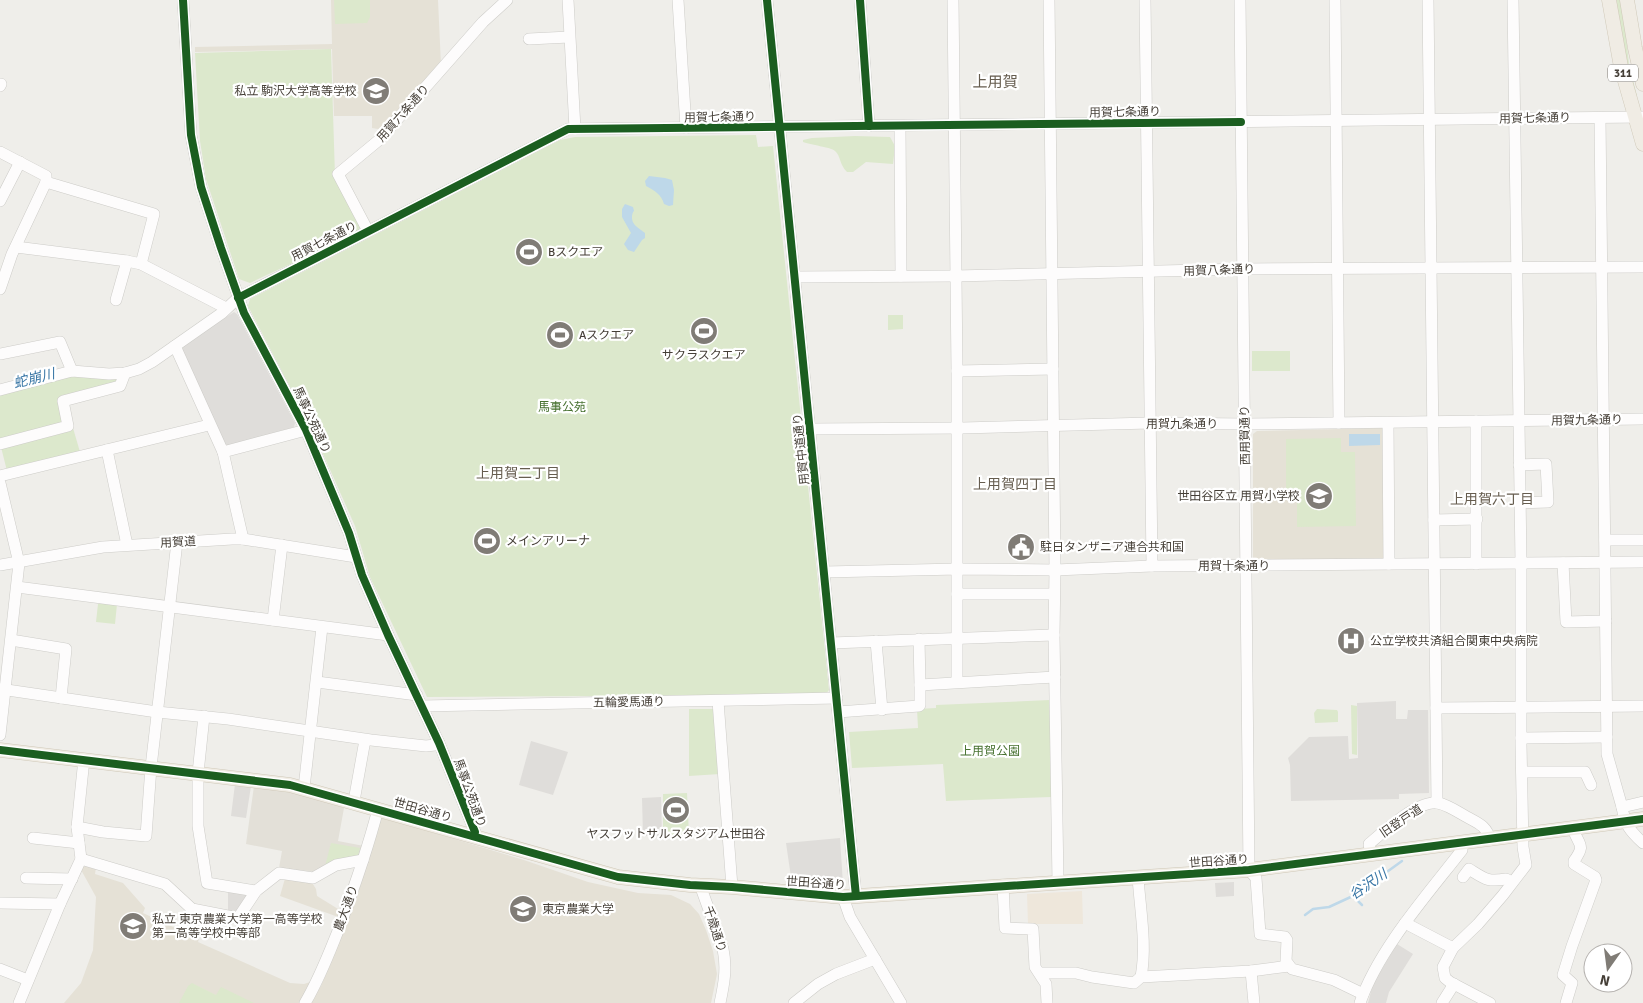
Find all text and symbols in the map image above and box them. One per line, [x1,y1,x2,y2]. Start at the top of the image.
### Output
road number: 311 [1608,64,1638,82]
district label: 上用賀 [972,73,1018,91]
school or university icon: 私立 駒沢大学高等学校 [361,76,391,106]
street label: 用賀六条通り [374,82,433,145]
place label: 私立 駒沢大学高等学校 [234,84,357,99]
street label: 用賀七条通り [1089,104,1161,121]
street label: 用賀七条通り [684,109,756,126]
street label: 用賀七条通り [1499,110,1571,127]
street label: 用賀七条通り [289,218,360,264]
sports icon: Bスクエア [514,237,544,267]
place label: Bスクエア [548,245,603,260]
street label: 用賀八条通り [1183,262,1255,279]
sports icon: サクラスクエア [689,316,719,346]
sports icon: Aスクエア [545,320,575,350]
place label: Aスクエア [579,328,634,343]
place label: サクラスクエア [662,348,746,363]
water label: 蛇崩川 [12,365,58,392]
street label: 馬事公苑通り [290,384,334,456]
park label: 馬事公苑 [538,400,586,415]
street label: 西用賀通り [1237,405,1254,465]
street label: 用賀中道通り [790,412,813,486]
street label: 用賀九条通り [1551,412,1623,429]
street label: 用賀九条通り [1146,417,1218,432]
district label: 上用賀二丁目 [476,465,560,482]
district label: 上用賀四丁目 [973,476,1057,493]
school or university icon: 世田谷区立 用賀小学校 [1304,481,1334,511]
place label: 世田谷区立 用賀小学校 [1177,489,1300,504]
district label: 上用賀六丁目 [1450,491,1534,508]
sports icon: メインアリーナ [472,526,502,556]
public building icon: 駐日タンザニア連合共和国 [1006,532,1036,562]
street label: 用賀道 [160,534,196,551]
place label: メインアリーナ [506,534,590,549]
place label: 駐日タンザニア連合共和国 [1040,540,1184,555]
street label: 用賀十条通り [1198,559,1270,574]
hospital icon: 公立学校共済組合関東中央病院 [1336,626,1366,656]
place label: 公立学校共済組合関東中央病院 [1370,634,1538,649]
street label: 五輪愛馬通り [593,694,665,711]
park label: 上用賀公園 [960,744,1020,759]
street label: 馬事公苑通り [450,757,489,830]
street label: 世田谷通り [392,795,454,826]
sports icon: ヤスフットサルスタジアム世田谷 [661,795,691,825]
street label: 旧登戸道 [1377,802,1425,841]
place label: ヤスフットサルスタジアム世田谷 [586,827,766,842]
street label: 世田谷通り [1189,852,1249,871]
water label: 谷沢川 [1346,865,1392,903]
street label: 世田谷通り [786,874,846,893]
street label: 農大通り [331,883,362,933]
school or university icon: 東京農業大学 [508,894,538,924]
place label: 東京農業大学 [542,902,614,917]
street label: 千歳通り [700,904,729,954]
school or university icon: 私立 東京農業大学第一高等学校 第一高等学校中等部 [118,911,148,941]
place label: 私立 東京農業大学第一高等学校 第一高等学校中等部 [152,912,323,941]
north arrow [1583,943,1633,993]
text: N [1598,971,1612,990]

